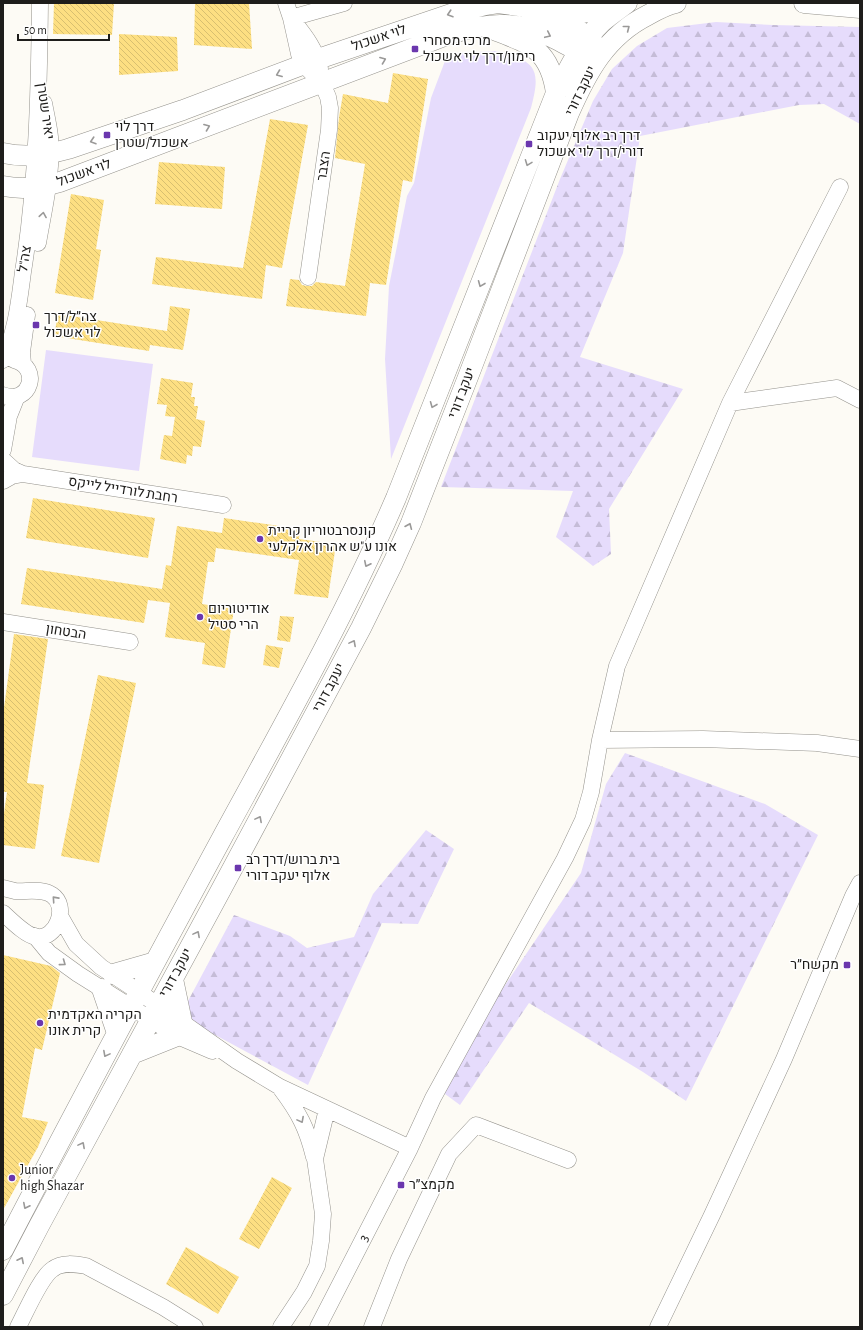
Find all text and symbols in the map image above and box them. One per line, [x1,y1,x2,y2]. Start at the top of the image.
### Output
one-way arrow [447,9,454,18]
scale bar [18,16,109,42]
street label: לוי אשכול [350,22,408,54]
text: 50 m [24,24,47,36]
one-way arrow [623,25,630,32]
one-way arrow [544,31,551,39]
place label: מרכז מסחרי רימון/דרך לוי אשכול [423,34,535,64]
marker: מרכז מסחרי רימון/דרך לוי אשכול [410,44,420,54]
one-way arrow [380,56,387,64]
street label: יעקב דורי [563,64,599,118]
one-way arrow [275,69,282,77]
street label: יאיר שטרן [34,82,56,140]
place label: דרך לוי אשכול/שטרן [115,120,189,150]
one-way arrow [204,123,211,131]
place label: דרך רב אלוף יעקוב דורי/דרך לוי אשכול [537,129,644,159]
marker: דרך לוי אשכול/שטרן [102,130,112,140]
one-way arrow [89,136,96,145]
marker: דרך רב אלוף יעקוב דורי/דרך לוי אשכול [524,139,534,149]
street label: הצבר [315,150,333,182]
street label: לוי אשכול [55,157,113,189]
one-way arrow [525,160,533,167]
one-way arrow [38,212,47,218]
street label: צה"ל [16,244,34,273]
one-way arrow [477,281,485,288]
place label: צה״ל/דרך לוי אשכול [44,310,101,340]
marker: צה״ל/דרך לוי אשכול [31,320,41,330]
street label: יעקב דורי [446,366,478,420]
one-way arrow [429,402,437,409]
street label: רחבת לורדייל לייקס [67,474,179,506]
one-way arrow [404,522,412,530]
place label: קונסרבטוריון קריית אונו ע"ש אהרון אלקלעי [268,524,397,554]
marker: קונסרבטוריון קריית אונו ע"ש אהרון אלקלעי [255,534,265,544]
one-way arrow [364,560,372,567]
place label: אודיטוריום הרי סטיל [208,602,270,632]
marker: אודיטוריום הרי סטיל [195,612,205,622]
street label: הבטחון [45,622,87,642]
one-way arrow [348,640,355,647]
street label: יעקב דורי [310,661,348,715]
one-way arrow [254,816,261,824]
place label: בית ברוש/דרך רב אלוף יעקב דורי [246,853,340,883]
marker: בית ברוש/דרך רב אלוף יעקב דורי [233,863,243,873]
one-way arrow [52,896,59,904]
one-way arrow [192,931,200,938]
street label: יעקב דורי [157,946,195,1000]
one-way arrow [59,958,66,966]
place label: מקשח״ר [790,958,839,972]
marker: מקשח״ר [842,960,852,970]
place label: הקריה האקדמית קרית אונו [48,1008,142,1038]
marker: הקריה האקדמית קרית אונו [35,1018,45,1028]
one-way arrow [103,1050,111,1057]
one-way arrow [297,1116,304,1123]
one-way arrow [78,1142,85,1150]
place label: Junior high Shazar [20,1163,84,1193]
marker: Junior high Shazar [7,1173,17,1183]
place label: מקמצ״ר [409,1178,455,1192]
marker: מקמצ״ר [396,1180,406,1190]
one-way arrow [23,1202,30,1209]
street label: 3 [356,1232,372,1244]
one-way arrow [16,1257,24,1264]

